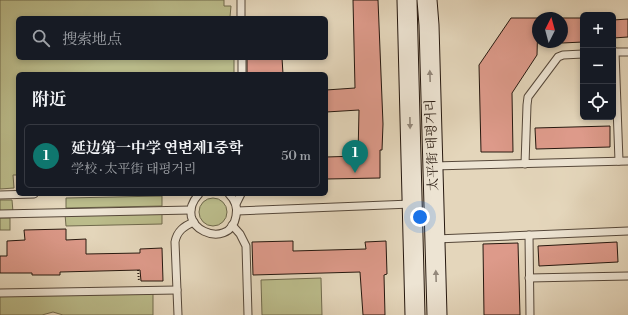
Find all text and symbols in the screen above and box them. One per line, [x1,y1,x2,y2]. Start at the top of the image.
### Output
north arrow [532,12,568,48]
map controls [580,12,616,120]
button: + [580,12,616,48]
search box [16,16,328,60]
icon: search [30,27,52,49]
text: 搜索地点 [62,30,122,49]
button: − [580,48,616,84]
one-way arrow [427,70,434,82]
button: locate [580,84,616,120]
text: 附近 [32,89,66,111]
street label: 太平街 태평거리 [422,99,442,191]
one-way arrow [406,117,413,129]
text: 延边第一中学 연변제1중학 [71,139,243,158]
pin: 1 [342,140,368,173]
text: 1 [43,148,49,164]
text: 50 m [281,148,311,164]
text: 学校 · 太平街 태평거리 [71,161,196,177]
your location [410,207,430,227]
one-way arrow [433,269,439,282]

